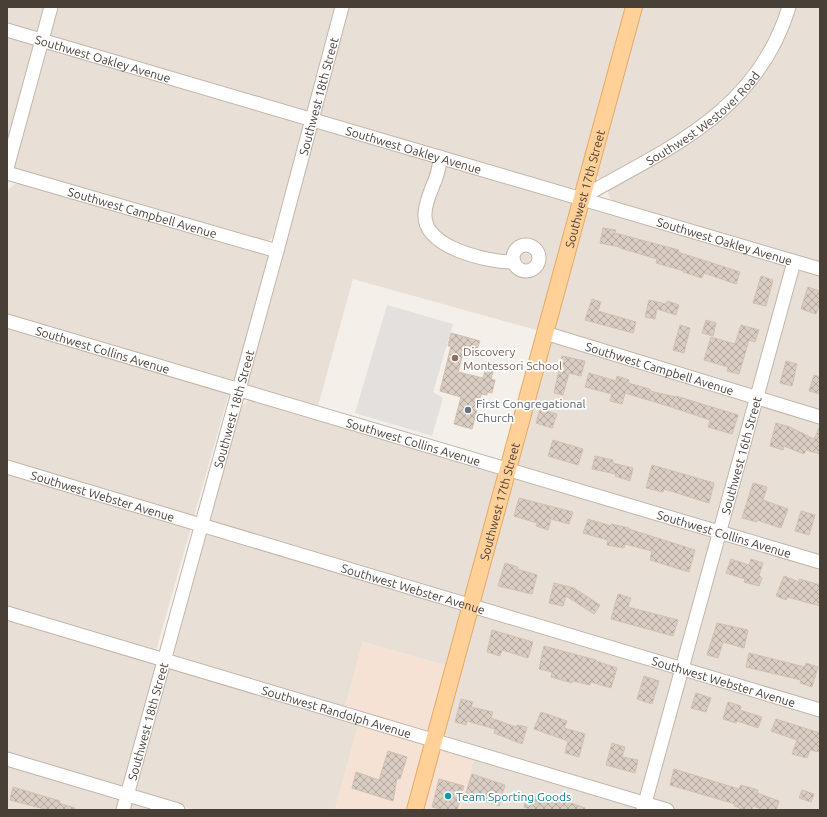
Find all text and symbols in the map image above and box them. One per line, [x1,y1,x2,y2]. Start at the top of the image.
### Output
street label: Southwest Oakley Avenue [34,32,172,84]
street label: Southwest 18th Street [296,35,340,157]
street label: Southwest Westover Road [643,69,762,167]
street label: Southwest Oakley Avenue [344,124,483,176]
street label: Southwest 17th Street [562,128,607,249]
street label: Southwest Campbell Avenue [66,184,218,240]
street label: Southwest Oakley Avenue [655,215,794,267]
street label: Southwest Collins Avenue [34,323,171,375]
street label: Southwest Campbell Avenue [584,339,736,397]
place label: Discovery Montessori School [463,345,562,372]
street label: Southwest 18th Street [211,348,256,469]
marker: Discovery Montessori School [450,353,460,363]
street label: Southwest 16th Street [718,395,763,516]
place label: First Congregational Church [476,397,586,424]
marker: First Congregational Church [463,405,473,415]
street label: Southwest Collins Avenue [345,415,482,468]
street label: Southwest 17th Street [477,441,522,562]
street label: Southwest Webster Avenue [29,468,176,523]
street label: Southwest Collins Avenue [656,508,793,560]
street label: Southwest Webster Avenue [340,561,487,616]
street label: Southwest Webster Avenue [650,654,797,709]
street label: Southwest 18th Street [125,661,170,782]
street label: Southwest Randolph Avenue [260,683,413,740]
place label: Team Sporting Goods [456,790,571,803]
marker: Team Sporting Goods [443,791,453,801]

